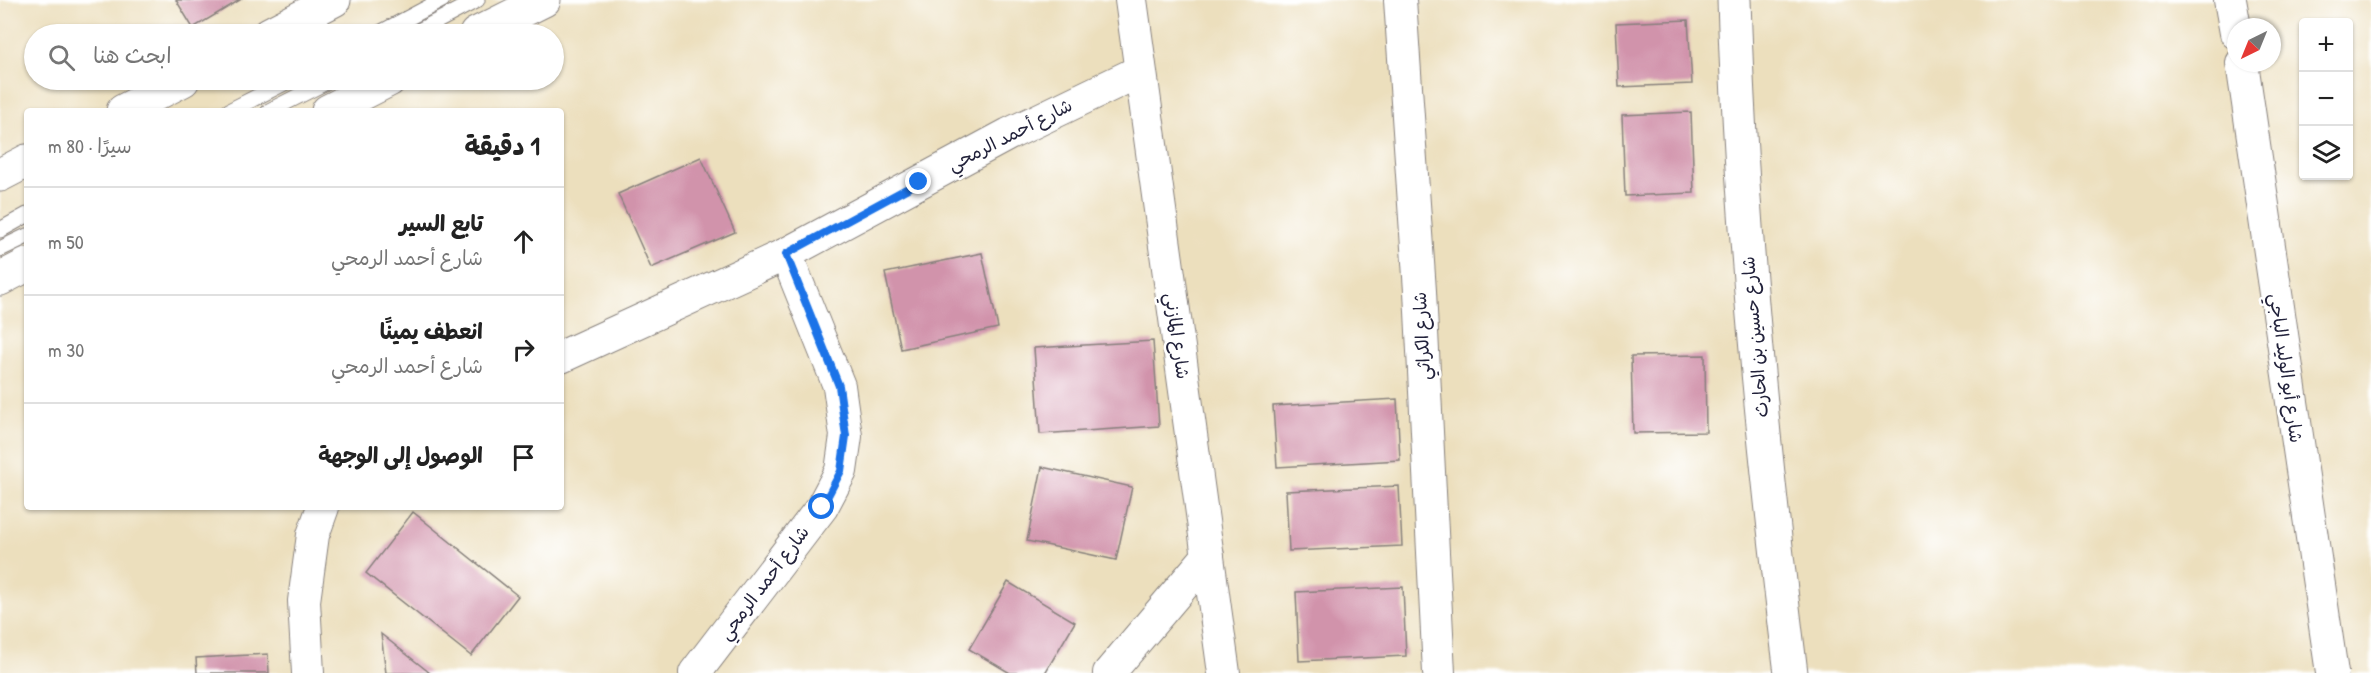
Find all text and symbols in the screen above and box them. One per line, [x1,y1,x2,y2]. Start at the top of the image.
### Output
north arrow [2227,18,2281,72]
map controls [2299,18,2353,180]
button: + [2299,18,2353,72]
search box [24,24,564,90]
text: ابحث هنا [93,40,172,70]
icon: search [45,41,78,74]
button: − [2299,72,2353,126]
street label: شارع أحمد الرمحي [943,92,1078,180]
button: layers [2299,126,2353,180]
text: 1 دقيقة [465,128,540,163]
text: سيرًا · 80 m [48,132,132,159]
route end [905,168,931,194]
text: تابع السير [400,208,483,238]
icon: ahead [507,225,540,258]
text: 50 m [48,228,84,255]
text: شارع أحمد الرمحي [331,244,483,271]
street label: شارع حسين بن الحارث [1735,255,1774,419]
street label: شارع المازني [1155,291,1196,381]
street label: شارع الكراثي [1407,291,1440,381]
street label: شارع أبو الوليد الباجي [2260,292,2309,445]
text: انعطف يمينًا [380,316,483,346]
icon: right [507,333,540,366]
text: 30 m [48,336,84,363]
text: شارع أحمد الرمحي [331,352,483,379]
text: الوصول إلى الوجهة [318,440,483,470]
icon: arrive [507,441,540,474]
route start [808,493,834,519]
street label: شارع أحمد الرمحي [712,521,818,647]

